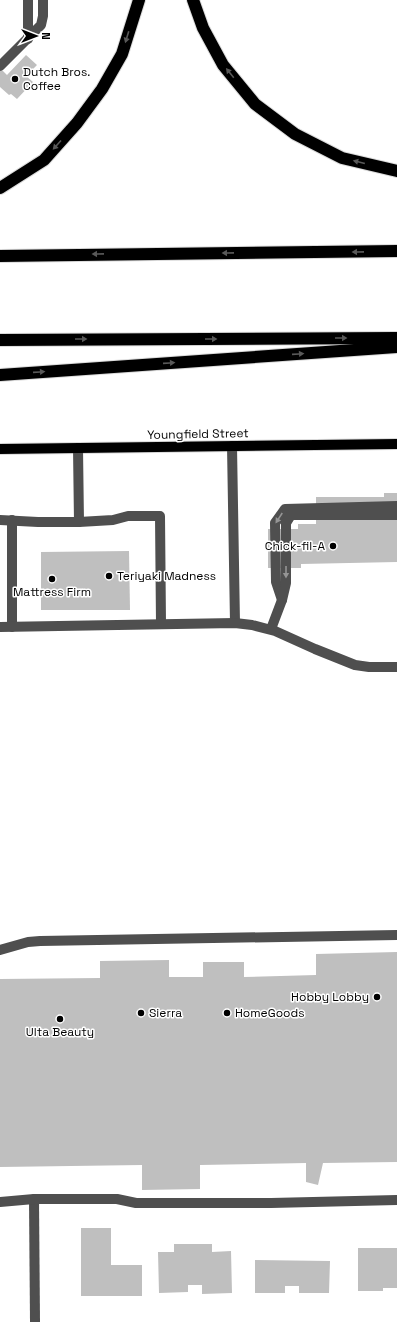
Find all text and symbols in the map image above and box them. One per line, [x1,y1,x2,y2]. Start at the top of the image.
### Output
north arrow [16,16,56,56]
text: N [39,32,53,40]
one-way arrow [124,32,130,44]
place label: Dutch Bros. Coffee [23,64,90,94]
one-way arrow [226,68,235,79]
marker: Dutch Bros. Coffee [10,74,20,84]
one-way arrow [52,140,62,150]
one-way arrow [353,159,365,165]
one-way arrow [351,249,364,255]
one-way arrow [221,250,234,256]
one-way arrow [91,251,104,257]
one-way arrow [205,335,217,342]
one-way arrow [335,335,348,341]
one-way arrow [75,336,87,343]
one-way arrow [292,350,304,357]
one-way arrow [163,360,175,367]
one-way arrow [33,369,45,376]
street label: Youngfield Street [147,425,249,443]
one-way arrow [275,513,283,523]
place label: Chick-fil-A [265,538,325,554]
marker: Chick-fil-A [328,541,338,551]
one-way arrow [283,566,289,579]
place label: Teriyaki Madness [117,568,216,584]
marker: Teriyaki Madness [104,571,114,581]
marker: Mattress Firm [47,574,57,584]
place label: Mattress Firm [13,584,91,600]
place label: Hobby Lobby [291,989,369,1005]
marker: Hobby Lobby [372,992,382,1002]
place label: Sierra [149,1005,182,1021]
place label: HomeGoods [235,1005,305,1021]
marker: Sierra [136,1008,146,1018]
marker: HomeGoods [222,1008,232,1018]
marker: Ulta Beauty [55,1014,65,1024]
place label: Ulta Beauty [26,1024,94,1040]

